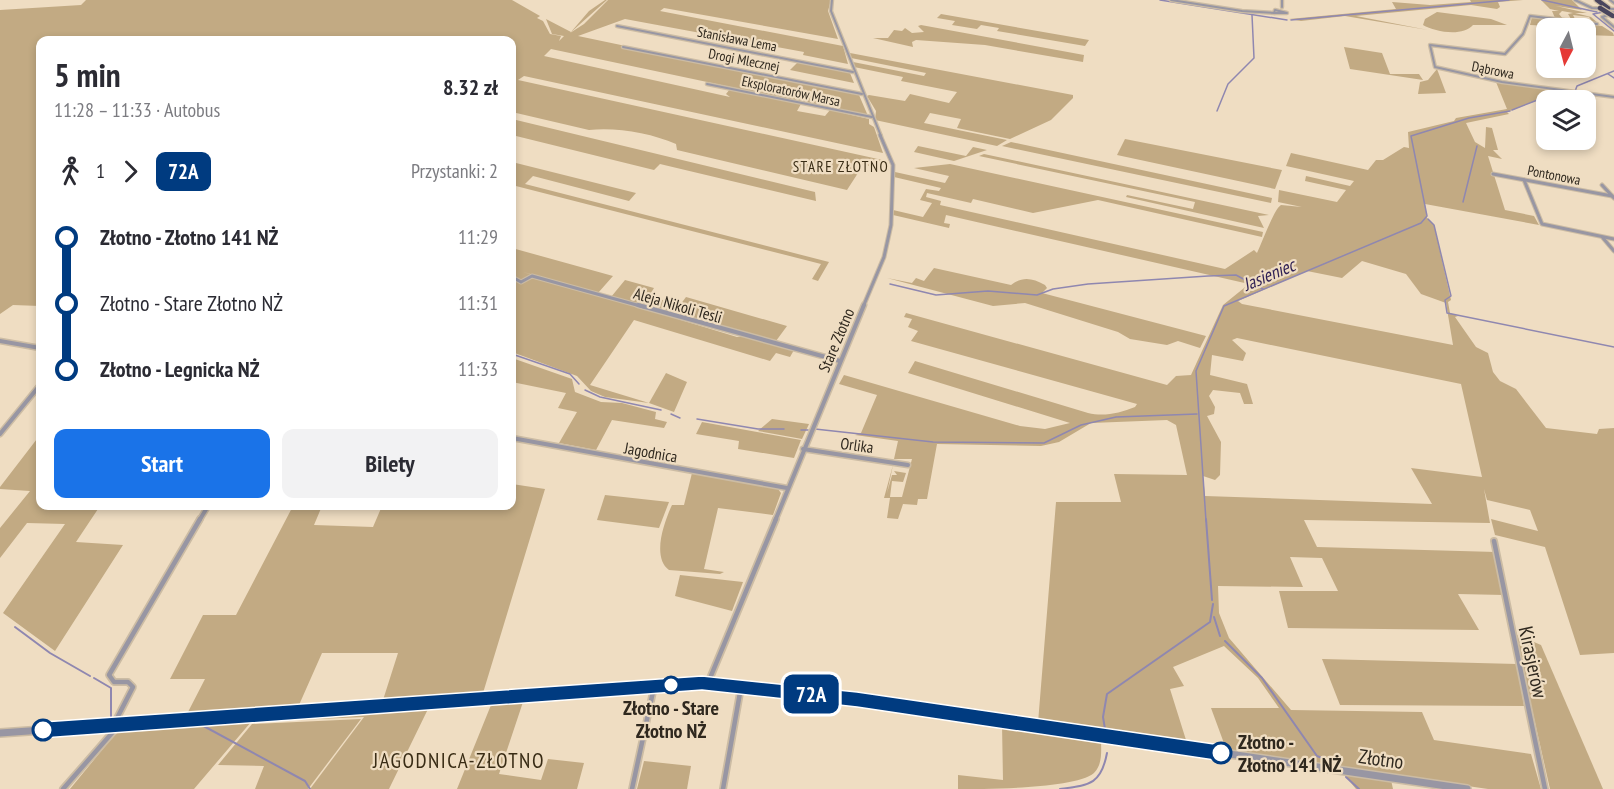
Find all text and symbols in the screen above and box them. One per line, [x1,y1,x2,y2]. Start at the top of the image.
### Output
north arrow [1536,18,1596,78]
map controls [1536,18,1596,150]
street label: Stanisława Lema [696,22,778,56]
street label: Drogi Mlecznej [707,44,781,76]
text: 5 min [54,53,121,96]
street label: Dąbrowa [1470,57,1516,83]
street label: Eksploratorów Marsa [740,72,842,110]
text: 8.32 zł [443,73,498,101]
button: layers [1536,90,1596,150]
text: 11:28 – 11:33 · Autobus [54,97,220,123]
icon: walk [54,155,87,188]
icon: forward [114,155,147,188]
district label: STARE ZŁOTNO [793,157,889,176]
text: 1 [96,158,105,184]
text: 72A [168,158,199,185]
text: Przystanki: 2 [411,158,498,184]
street label: Pontonowa [1526,161,1582,189]
text: Złotno - Złotno 141 NŻ [100,223,278,251]
text: 11:29 [458,224,498,250]
water label: Jasieniec [1238,252,1301,296]
street label: Aleja Nikoli Tesli [631,283,725,327]
text: Złotno - Stare Złotno NŻ [100,289,283,317]
text: 11:31 [458,290,498,316]
street label: Stare Złotno [814,305,858,375]
text: Złotno - Legnicka NŻ [100,355,260,383]
text: 11:33 [458,356,498,382]
button: Start [54,429,270,498]
button: Bilety [282,429,498,498]
street label: Orlika [839,433,875,457]
street label: Jagodnica [622,437,679,467]
street label: Kirasjerów [1513,624,1553,700]
line badge: 72A [776,674,846,714]
marker: Złotno - Stare Złotno NŻ [662,676,680,694]
text: 72A [796,681,826,708]
place label: Złotno - Stare Złotno NŻ [623,695,719,744]
unlabelled marker [32,719,54,741]
place label: Złotno - Złotno 141 NŻ [1238,729,1342,778]
marker: Złotno - Złotno 141 NŻ [1210,742,1232,764]
street label: Złotno [1357,743,1405,775]
district label: JAGODNICA-ZŁOTNO [372,747,545,774]

